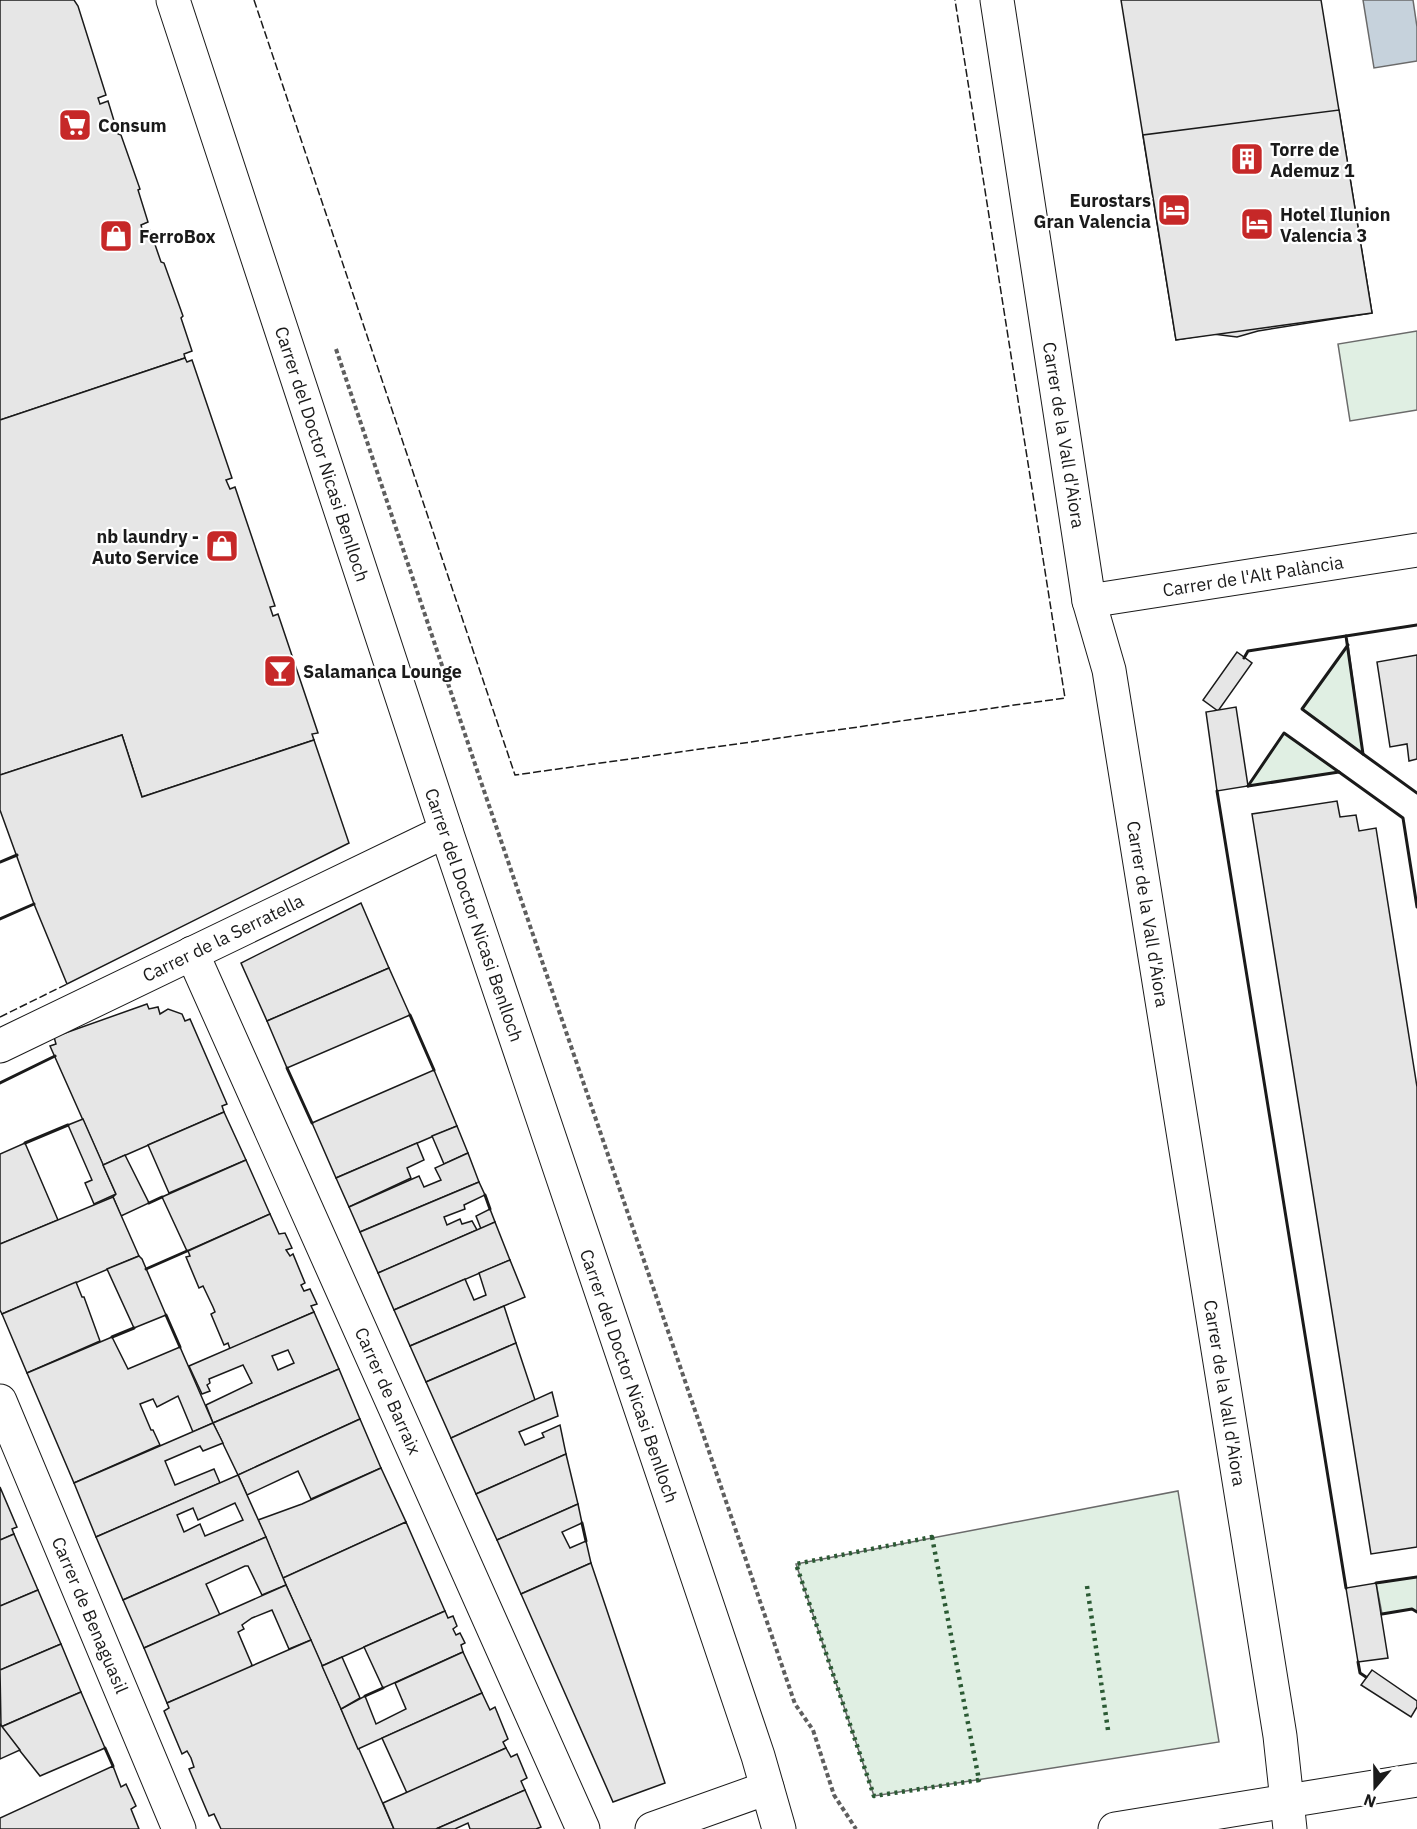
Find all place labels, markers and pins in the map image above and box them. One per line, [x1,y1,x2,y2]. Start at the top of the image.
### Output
supermarket icon: Consum [57,107,93,143]
place label: Consum [98,114,167,137]
place label: Torre de Ademuz 1 [1270,138,1355,182]
building icon: Torre de Ademuz 1 [1229,141,1265,177]
place label: Eurostars Gran Valencia [1034,189,1151,233]
hotel icon: Eurostars Gran Valencia [1156,192,1192,228]
place label: Hotel Ilunion Valencia 3 [1280,203,1390,247]
hotel icon: Hotel Ilunion Valencia 3 [1239,206,1275,242]
shop icon: FerroBox [98,218,134,254]
place label: FerroBox [139,225,216,248]
place label: nb laundry - Auto Service [92,525,199,569]
shop icon: nb laundry - Auto Service [204,528,240,564]
bar icon: Salamanca Lounge [262,653,298,689]
place label: Salamanca Lounge [303,660,462,683]

